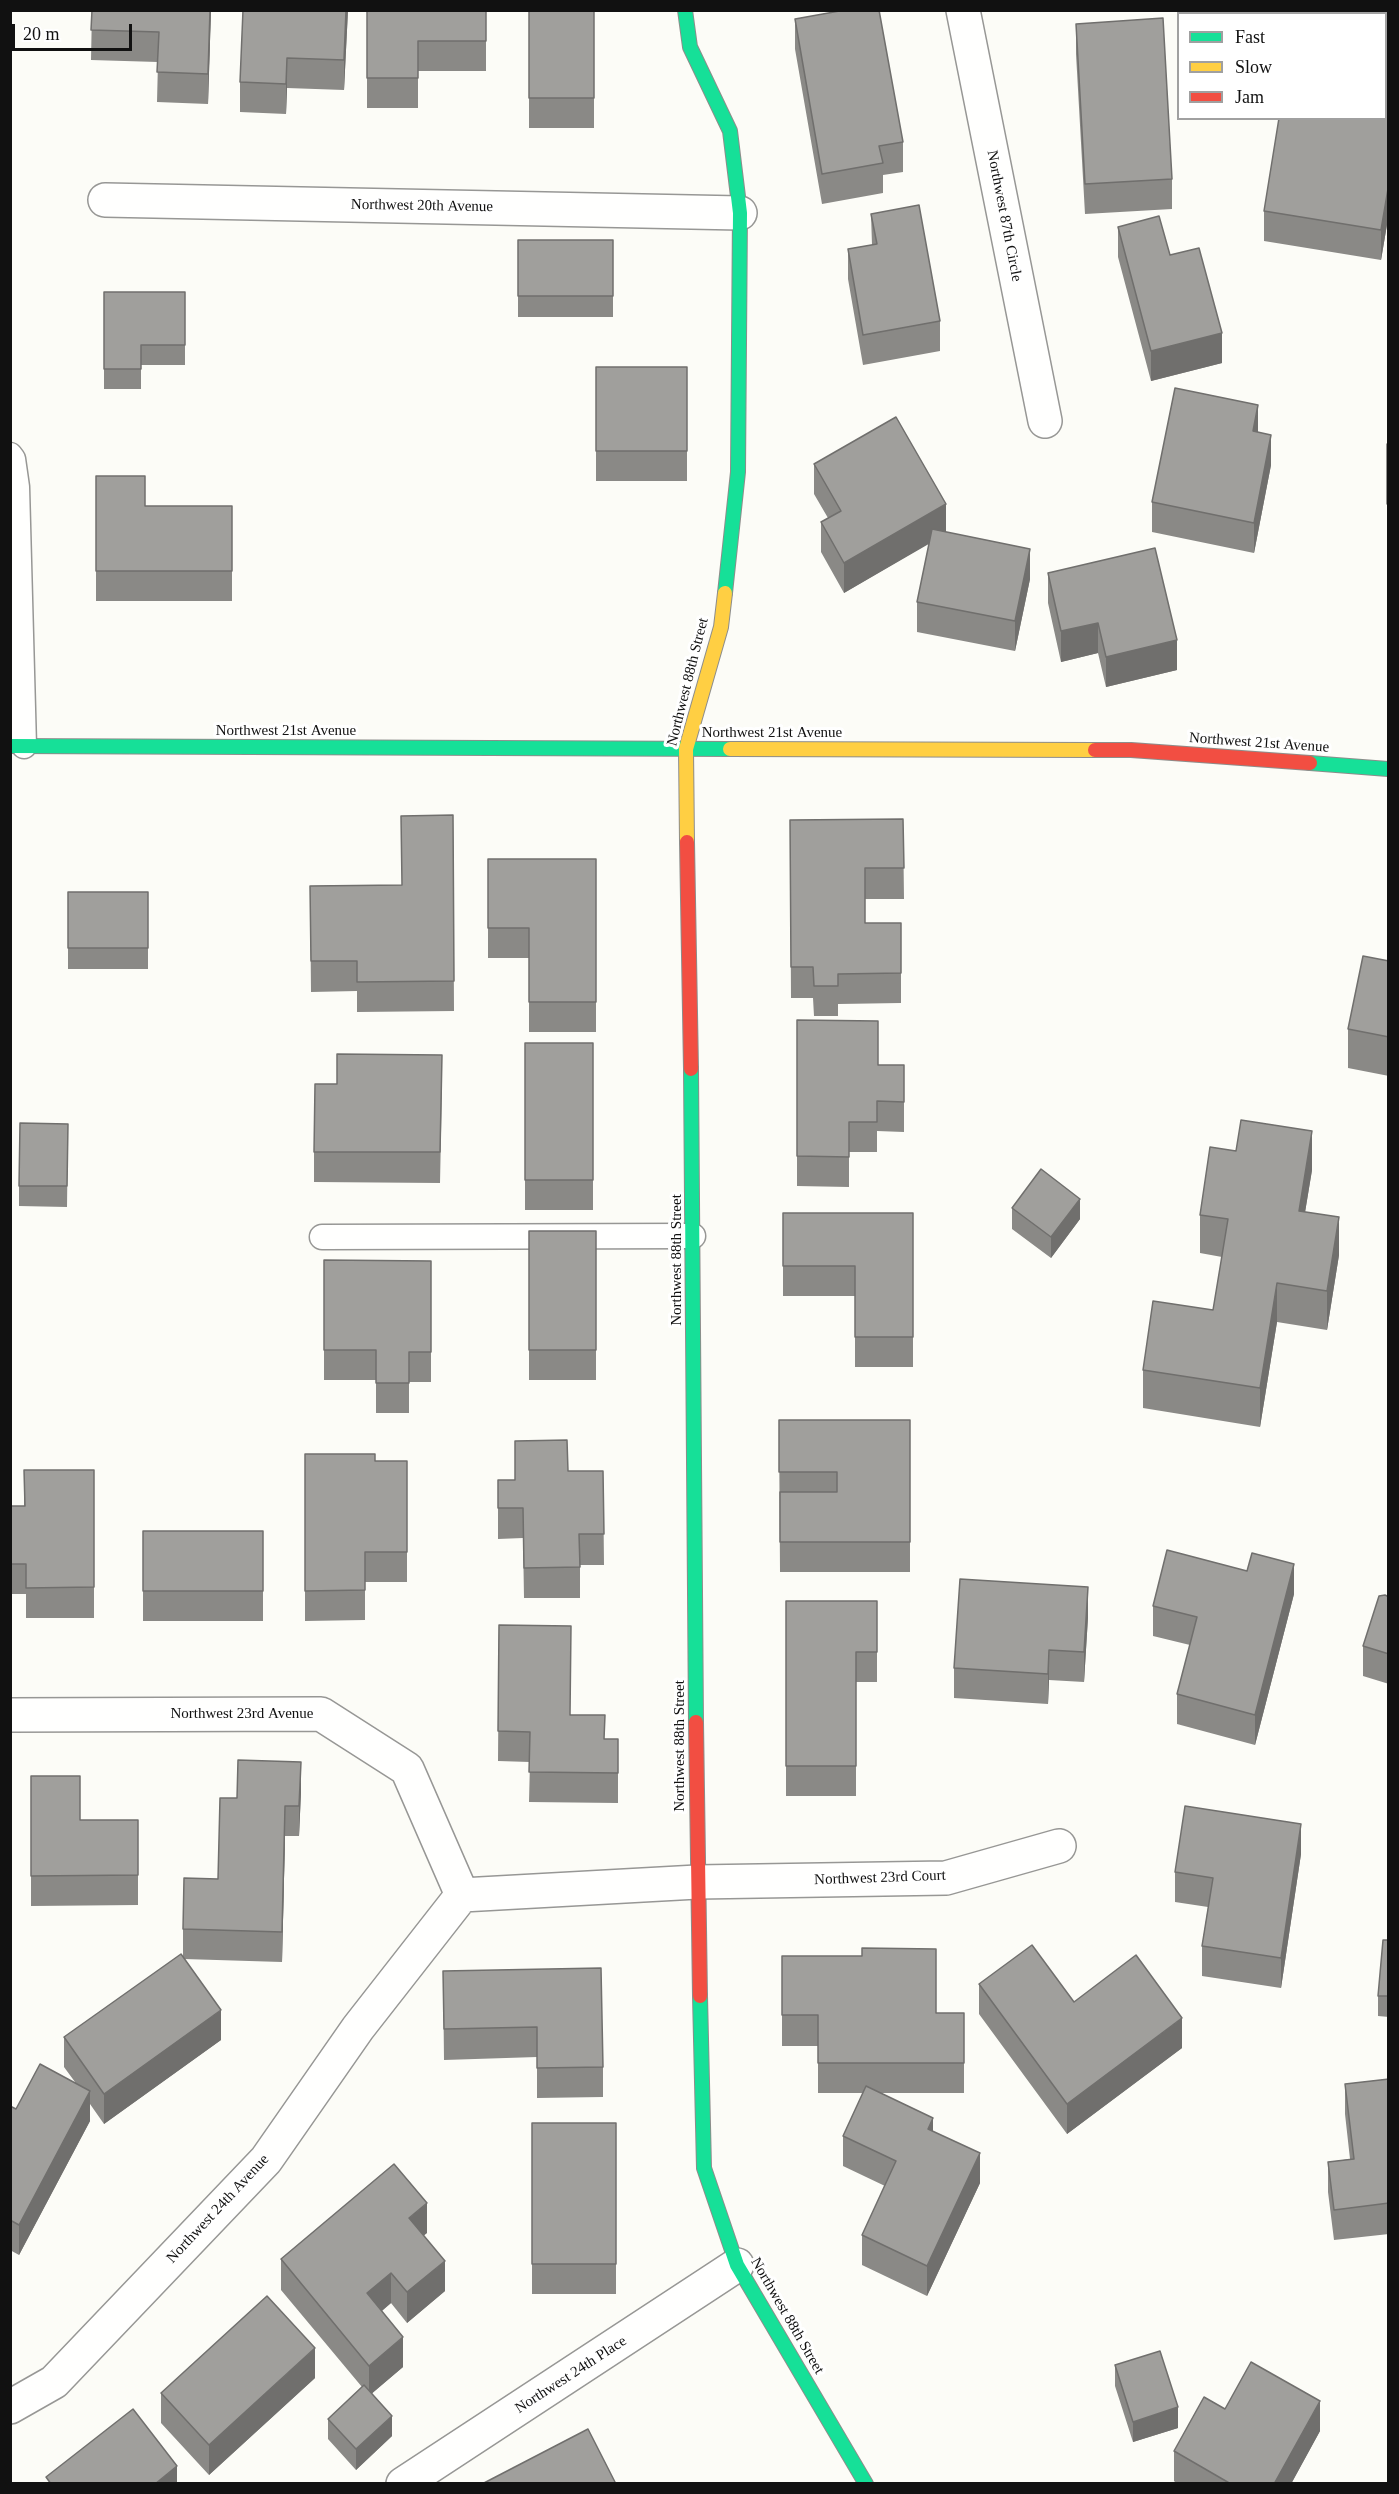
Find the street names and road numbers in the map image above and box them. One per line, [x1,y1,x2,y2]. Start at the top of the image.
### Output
street label: Northwest 87th Circle [982,149,1026,283]
street label: Northwest 20th Avenue [351,196,493,216]
street label: Northwest 88th Street [663,616,713,748]
street label: Northwest 21st Avenue [216,722,356,740]
street label: Northwest 21st Avenue [702,724,842,742]
street label: Northwest 21st Avenue [1188,729,1330,757]
street label: Northwest 88th Street [668,1194,686,1326]
street label: Northwest 88th Street [671,1680,689,1812]
street label: Northwest 23rd Avenue [170,1705,314,1723]
street label: Northwest 23rd Court [814,1867,946,1889]
street label: Northwest 24th Avenue [163,2151,273,2267]
street label: Northwest 88th Street [746,2254,828,2378]
street label: Northwest 24th Place [512,2332,630,2418]

